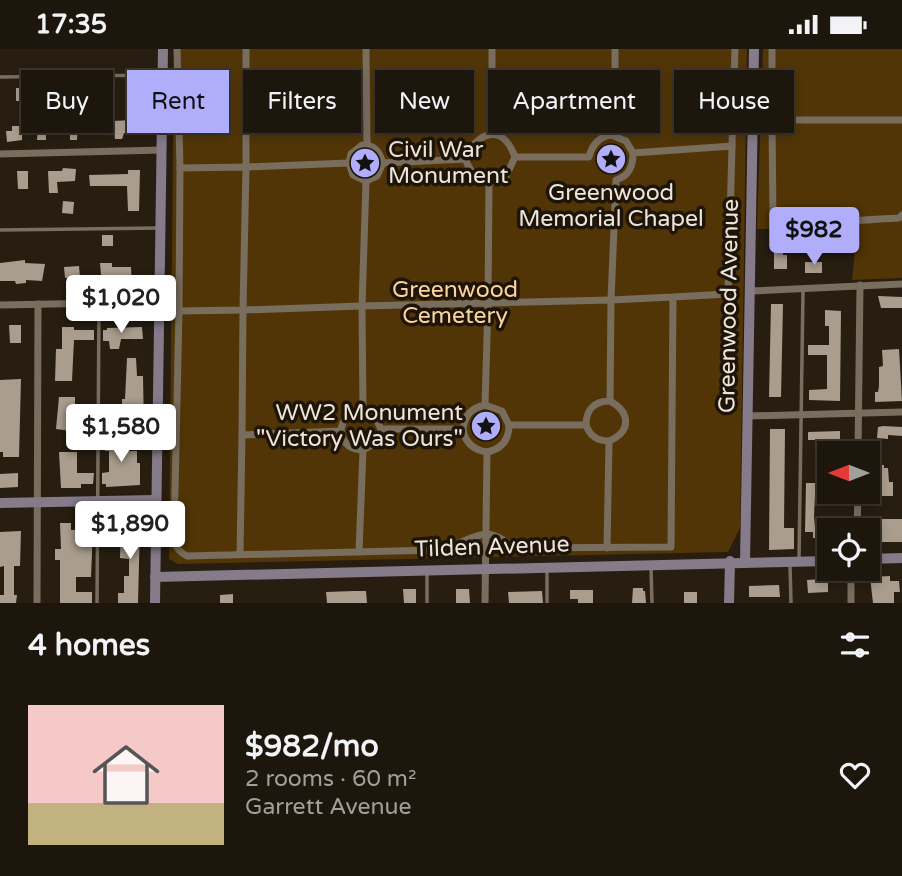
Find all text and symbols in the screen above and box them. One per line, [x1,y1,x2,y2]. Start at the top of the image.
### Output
text: 17:35 [35,9,107,40]
chip: Buy [21,70,113,133]
chip: Rent [127,70,229,133]
chip: Filters [243,70,361,133]
chip: New [375,70,474,133]
chip: Apartment [488,70,660,133]
chip: House [674,70,794,133]
place label: Civil War Monument [388,136,509,190]
place icon: Greenwood Memorial Chapel [594,142,628,176]
place icon: Civil War Monument [348,146,382,180]
place label: Greenwood Memorial Chapel [518,179,704,233]
street label: Greenwood Avenue [713,198,745,414]
pin: $982 [773,207,855,267]
text: $982 [785,216,843,244]
pin: $1,020 [64,275,178,335]
park label: Greenwood Cemetery [392,276,518,330]
text: $1,020 [82,284,160,312]
place label: WW2 Monument "Victory Was Ours" [256,399,463,453]
pin: $1,580 [64,405,178,464]
place icon: WW2 Monument "Victory Was Ours" [469,409,503,443]
text: $1,580 [82,413,160,441]
north arrow [817,441,880,504]
map controls [817,441,880,581]
pin: $1,890 [73,501,187,561]
text: $1,890 [91,510,169,538]
button: locate [817,518,880,581]
street label: Tilden Avenue [414,530,570,564]
icon: filters [836,626,874,664]
text: 4 homes [28,627,150,664]
text: $982/mo [245,728,379,765]
icon: home [84,733,168,817]
icon: heart [836,756,874,794]
text: 2 rooms · 60 m² [245,765,416,793]
text: Garrett Avenue [245,793,412,821]

